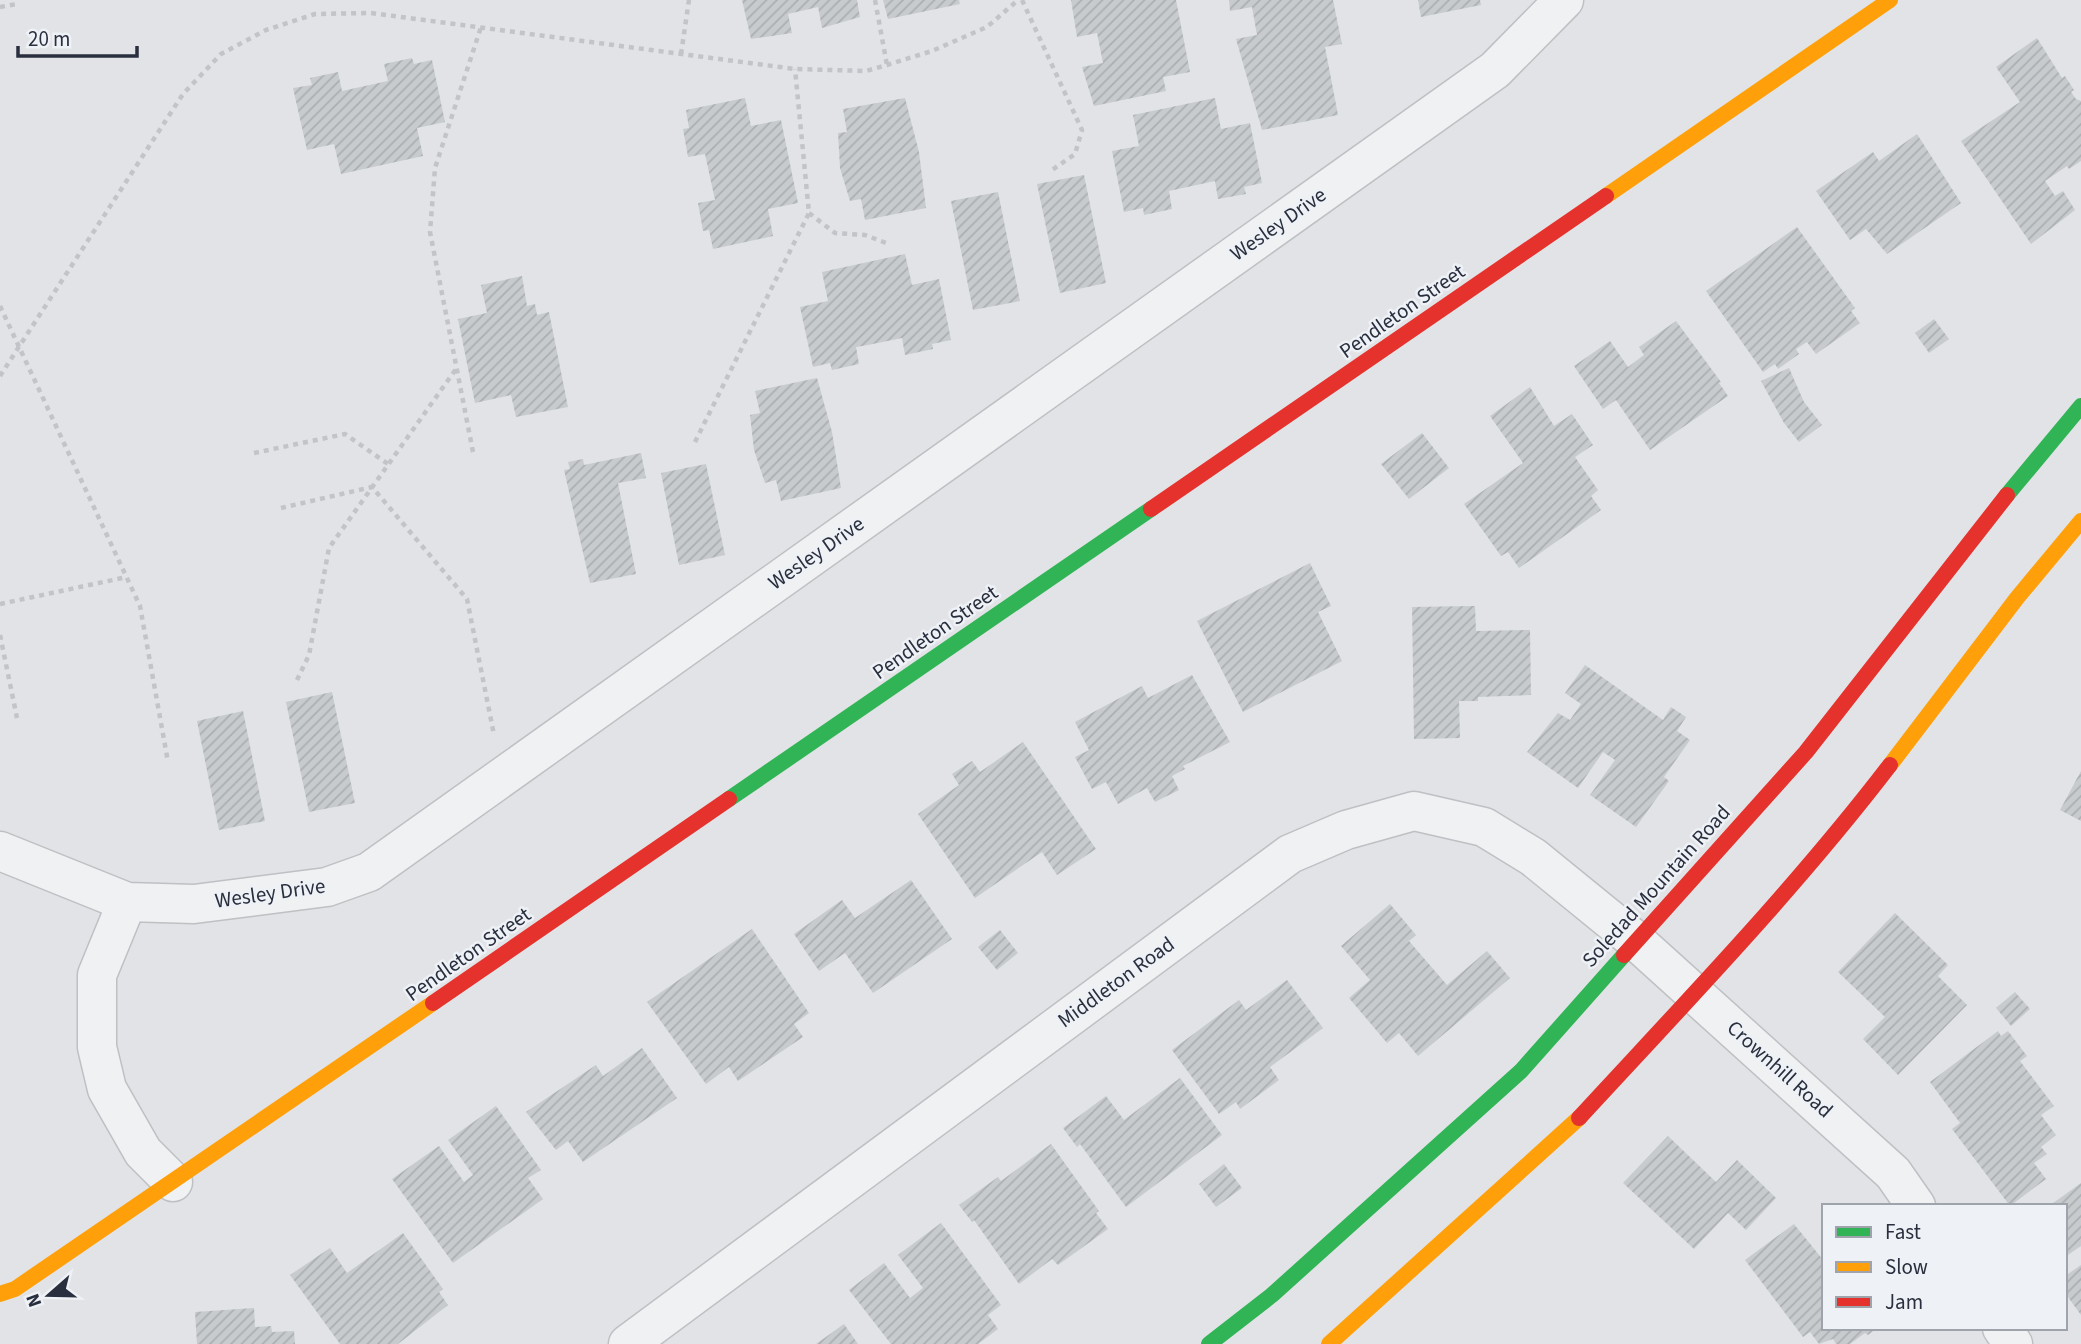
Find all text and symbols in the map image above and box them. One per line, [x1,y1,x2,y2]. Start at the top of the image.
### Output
scale bar [18,14,136,58]
text: 20 m [28,24,70,54]
street label: Wesley Drive [1224,180,1332,268]
street label: Pendleton Street [1333,257,1471,365]
street label: Wesley Drive [762,509,870,597]
street label: Pendleton Street [866,578,1004,686]
street label: Soledad Mountain Road [1575,798,1737,974]
street label: Wesley Drive [213,870,327,916]
street label: Pendleton Street [399,900,537,1008]
street label: Middleton Road [1051,929,1181,1035]
street label: Crownhill Road [1720,1013,1840,1125]
legend [1822,1204,2067,1330]
text: Fast [1885,1217,1921,1247]
text: Slow [1885,1252,1928,1282]
north arrow [14,1260,84,1330]
text: Jam [1885,1287,1923,1317]
text: N [20,1290,49,1311]

